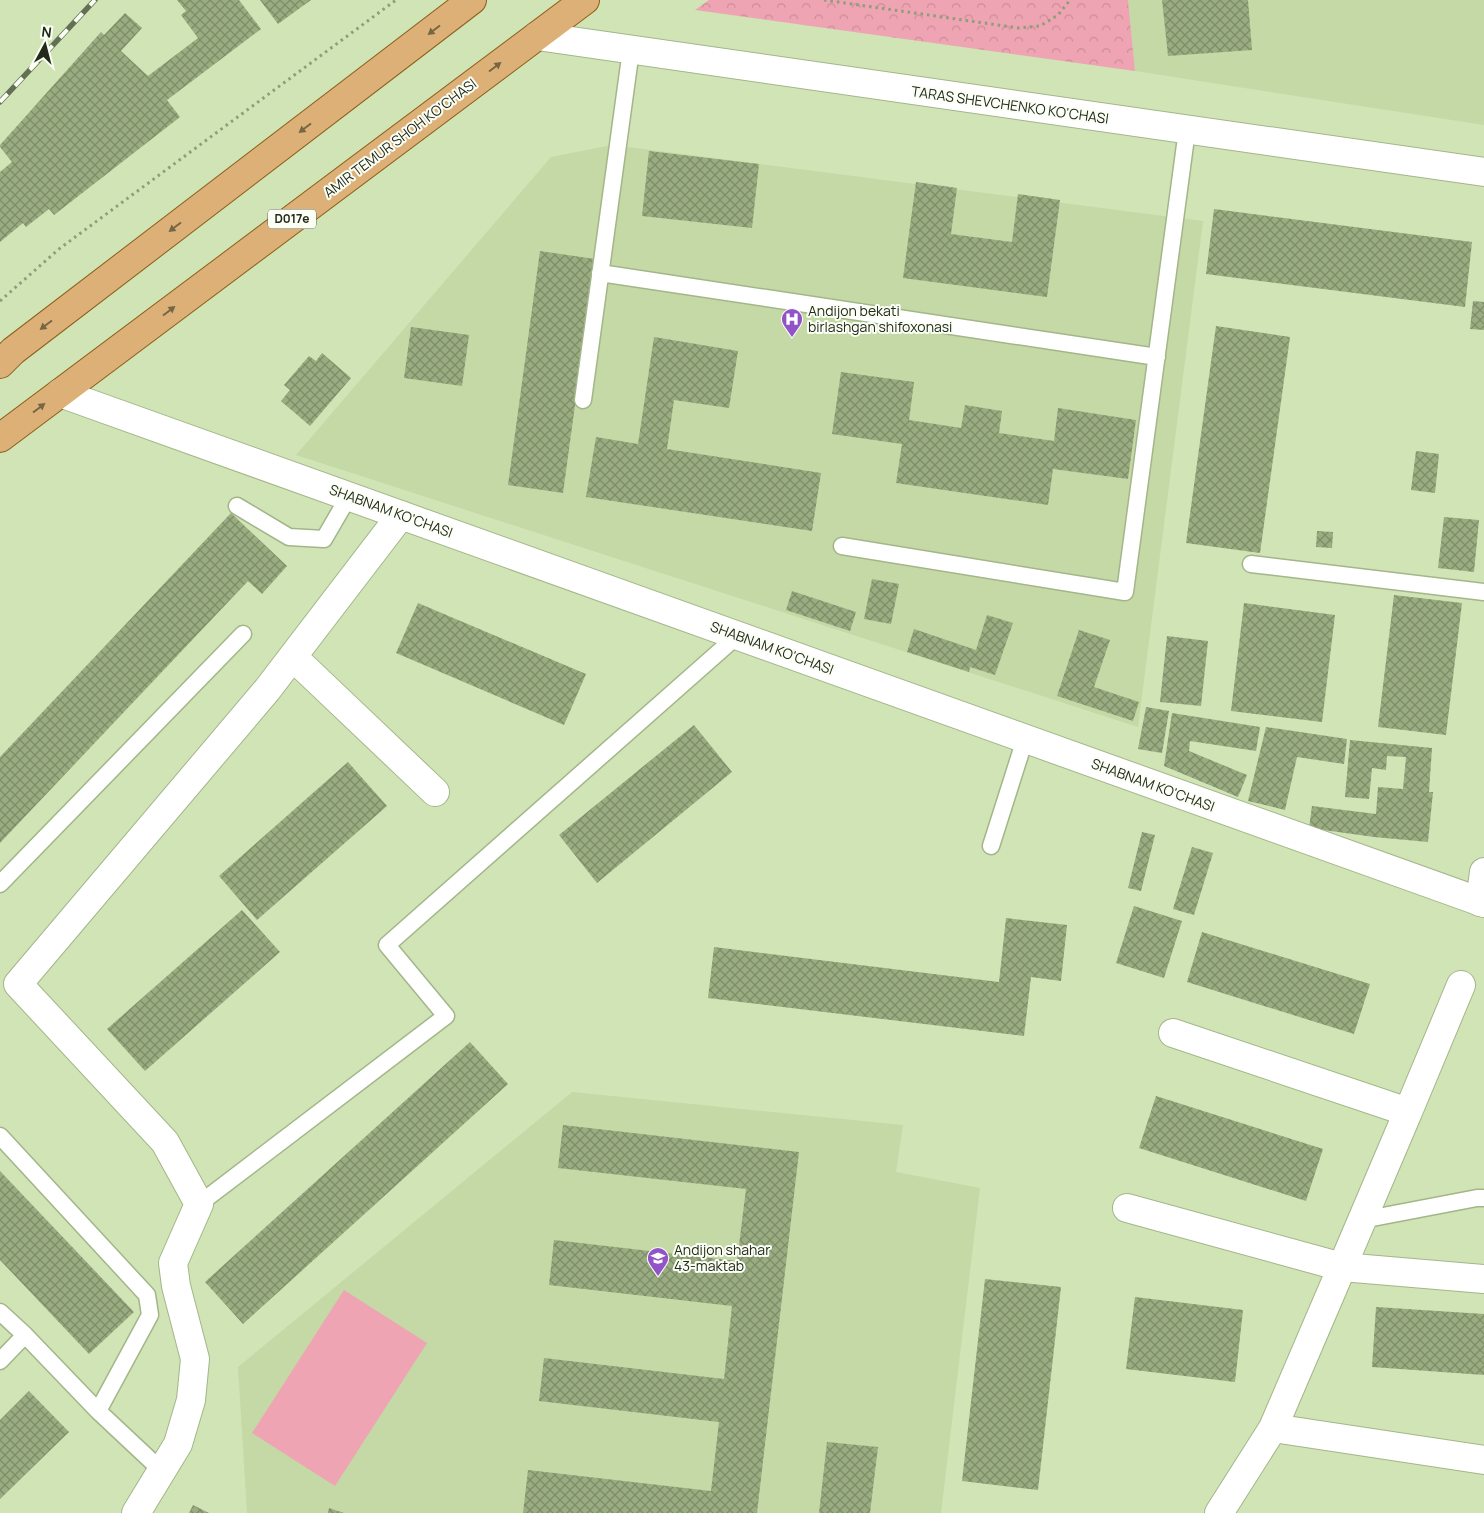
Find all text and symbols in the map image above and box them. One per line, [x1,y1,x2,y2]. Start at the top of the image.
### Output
north arrow [20,20,70,70]
text: N [40,22,53,42]
one-way arrow [428,24,441,35]
one-way arrow [488,62,502,72]
street label: AMIR TEMUR SHOH KO'CHASI [319,74,480,201]
street label: TARAS SHEVCHENKO KO'CHASI [910,81,1110,128]
one-way arrow [298,123,311,134]
road number: D017e [268,210,316,228]
one-way arrow [168,222,182,232]
place label: Аndijon bekati birlashgan shifoxonasi [808,301,952,336]
one-way arrow [162,306,176,316]
hospital icon: Аndijon bekati birlashgan shifoxonasi [780,307,804,338]
one-way arrow [40,320,53,331]
one-way arrow [32,403,45,414]
street label: SHABNAM KO'CHASI [327,479,455,542]
street label: SHABNAM KO'CHASI [708,616,836,679]
street label: SHABNAM KO'CHASI [1089,753,1217,816]
place label: Andijon shahar 43-maktab [674,1240,770,1275]
school or university icon: Andijon shahar 43-maktab [646,1246,670,1277]

